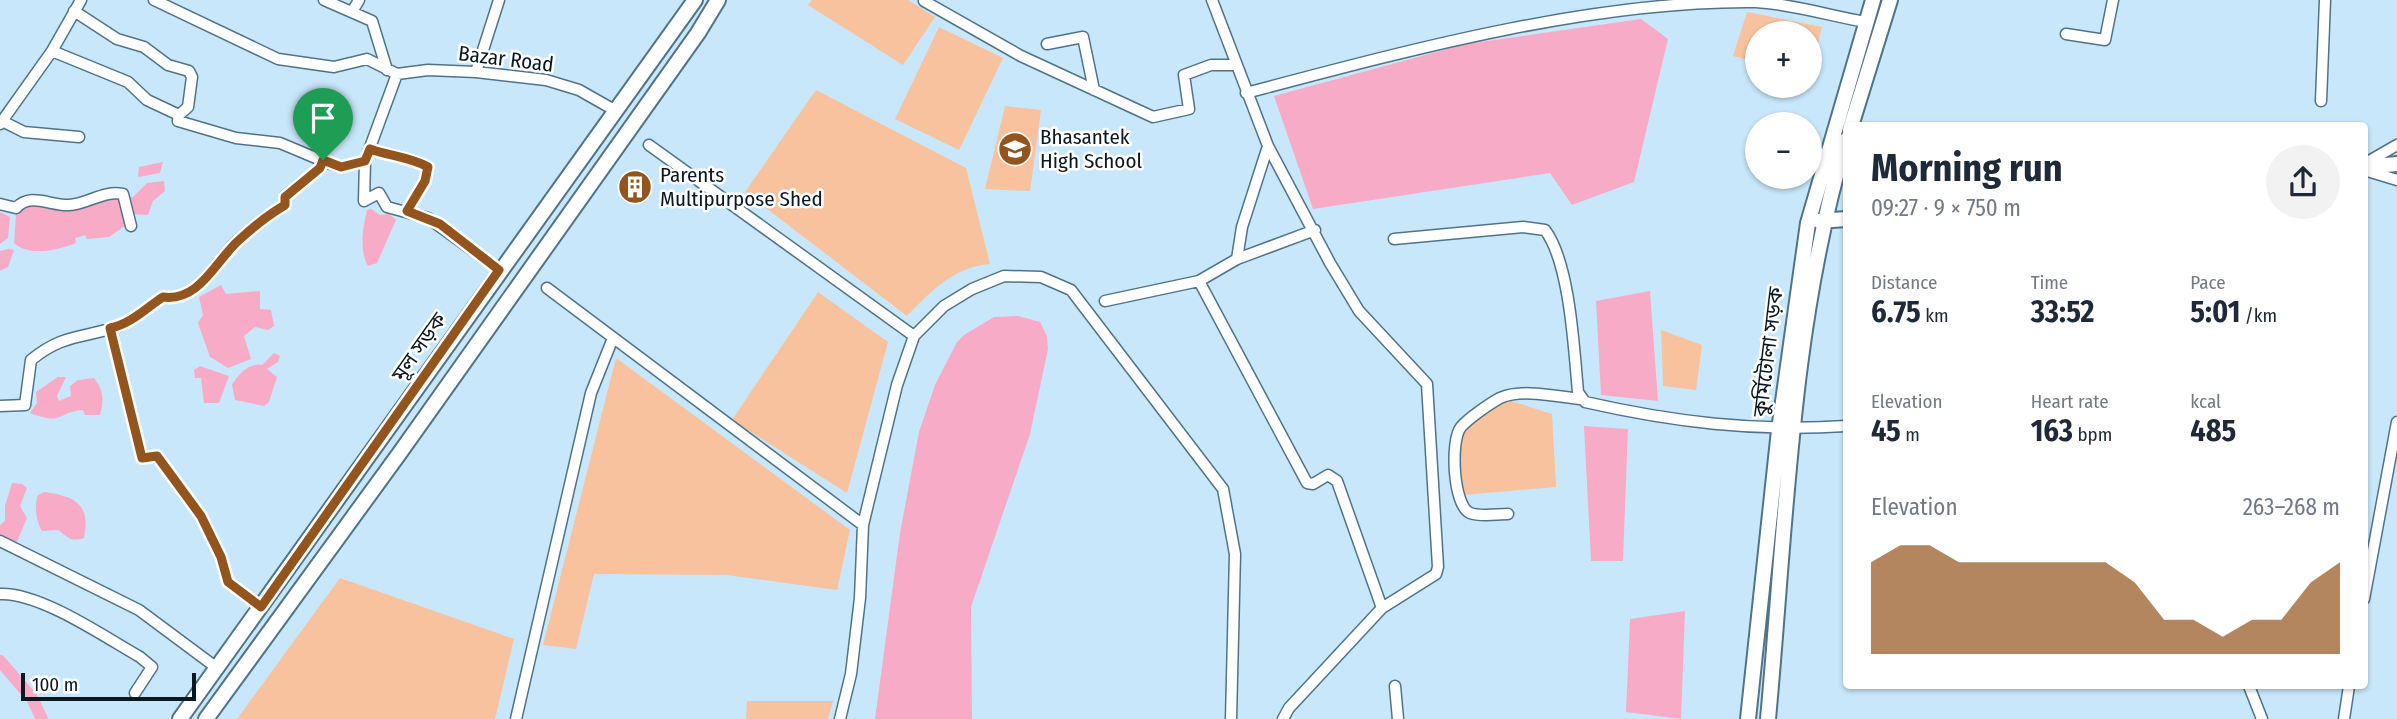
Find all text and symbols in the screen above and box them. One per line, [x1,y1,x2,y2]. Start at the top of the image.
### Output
map controls [1745,21,1822,189]
button: + [1745,21,1822,98]
street label: Bazar Road [457,40,555,78]
pin [293,88,353,160]
icon: arrive [304,99,342,137]
button: − [1745,112,1822,189]
place label: Bhasantek High School [1040,124,1142,174]
school or university icon: Bhasantek High School [996,130,1034,168]
text: Morning run [1871,145,2063,191]
button: share [2266,145,2340,219]
place label: Parents Multipurpose Shed [660,162,823,212]
building icon: Parents Multipurpose Shed [616,168,654,206]
text: 09:27 · 9 × 750 m [1871,194,2021,222]
text: Distance [1871,271,1938,294]
text: Time [2031,271,2068,294]
text: Pace [2190,271,2226,294]
street label: কুর্মিটোলা সড়ক [1747,284,1789,420]
text: 6.75 [1871,294,1921,330]
text: 33:52 [2031,294,2094,330]
text: 5:01 [2190,294,2240,330]
text: km [1921,304,1949,327]
text: /km [2240,304,2277,327]
street label: মূল সড়ক [385,307,453,387]
text: Elevation [1871,390,1943,413]
text: Heart rate [2031,390,2109,413]
text: kcal [2190,390,2221,413]
text: 45 [1871,413,1901,449]
text: 163 [2031,413,2073,449]
text: 485 [2190,413,2236,449]
text: m [1901,423,1920,446]
text: bpm [2073,423,2112,446]
text: Elevation [1871,493,1958,521]
text: 263–268 m [2243,493,2340,521]
scale bar [21,670,196,702]
text: 100 m [32,673,78,696]

